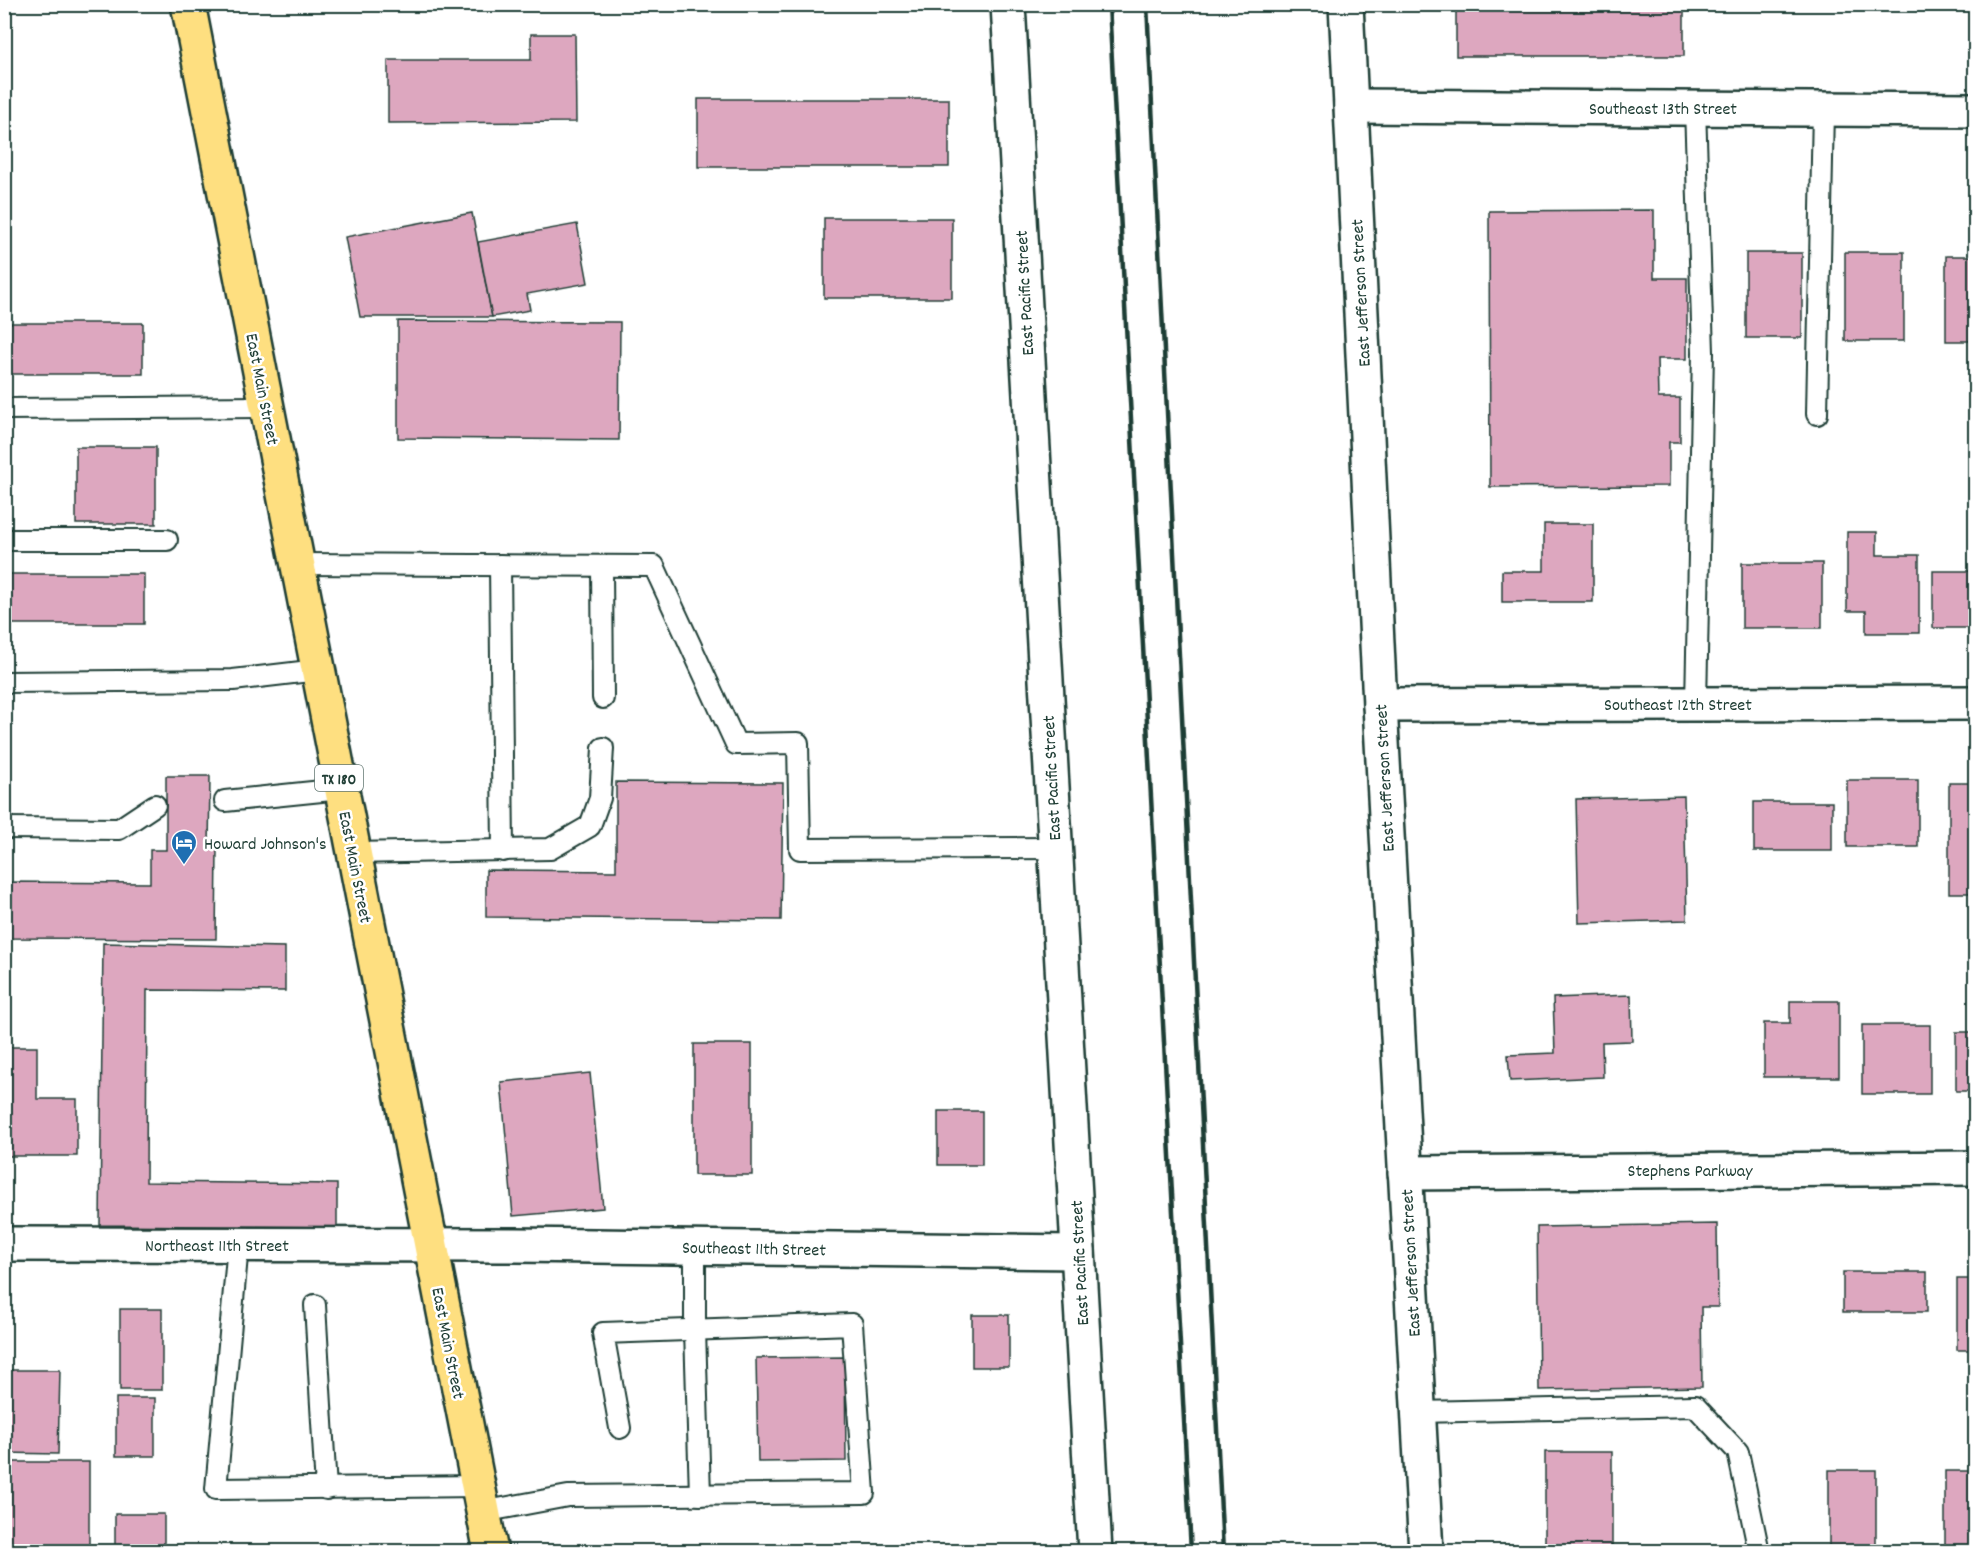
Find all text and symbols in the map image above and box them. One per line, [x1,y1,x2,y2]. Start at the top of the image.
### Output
street label: Southeast 13th Street [1589,98,1737,123]
street label: East Jefferson Street [1346,218,1379,367]
street label: East Pacific Street [1011,229,1042,356]
street label: East Main Street [237,331,284,448]
street label: Southeast 12th Street [1604,694,1752,719]
street label: East Jefferson Street [1370,703,1403,852]
street label: East Pacific Street [1038,714,1069,841]
road number: TX 180 [315,765,363,791]
street label: East Main Street [330,809,377,926]
hotel icon: Howard Johnson's [169,828,199,866]
place label: Howard Johnson's [204,833,327,858]
street label: Stephens Parkway [1628,1160,1753,1185]
street label: East Jefferson Street [1396,1188,1429,1337]
street label: East Pacific Street [1066,1199,1097,1326]
street label: Northeast 11th Street [145,1235,289,1260]
street label: Southeast 11th Street [682,1237,826,1264]
street label: East Main Street [423,1285,470,1402]

